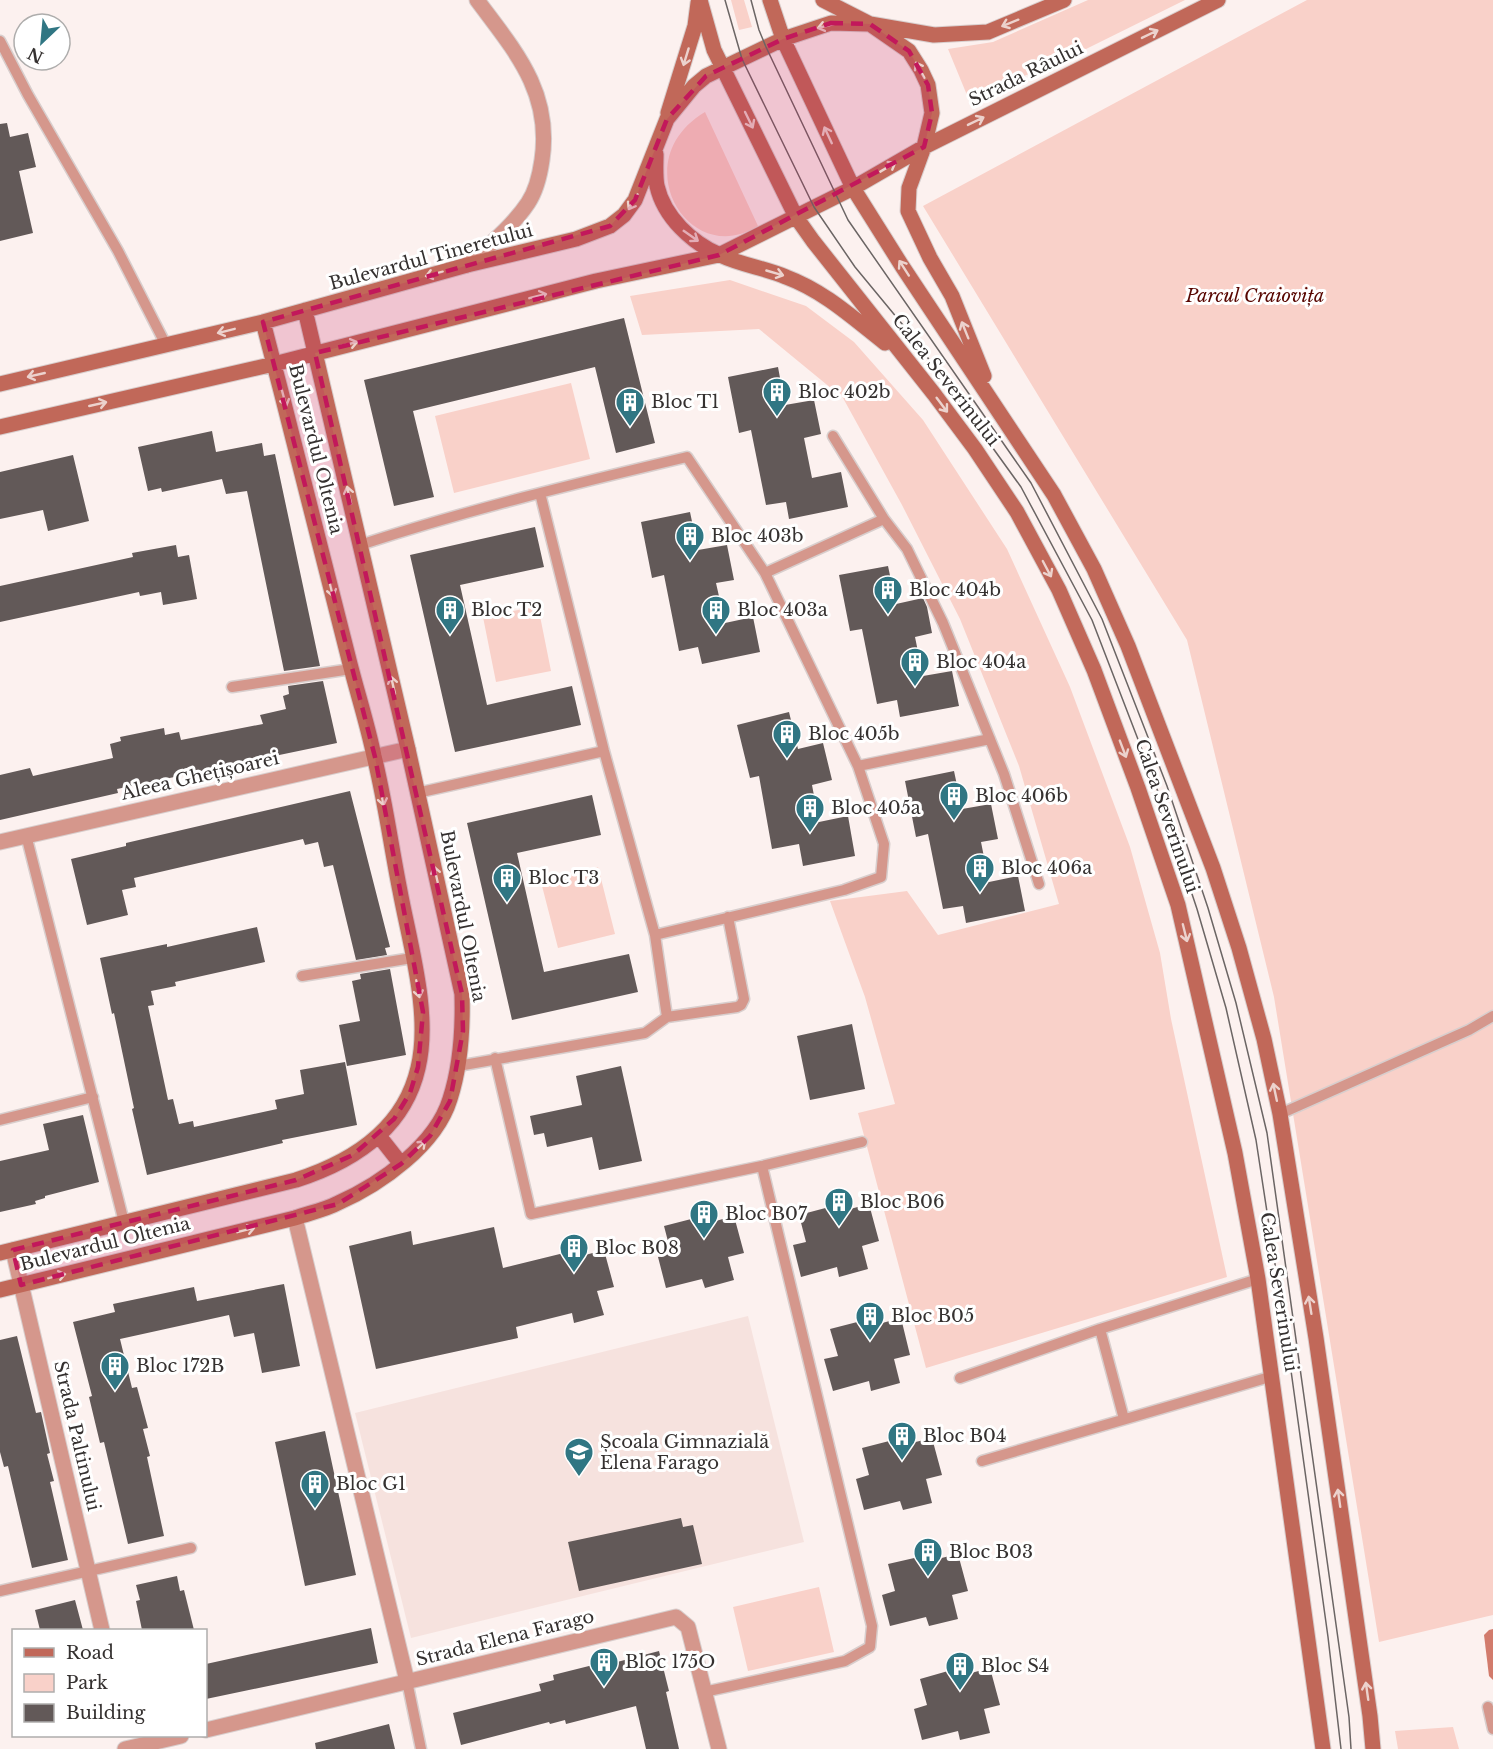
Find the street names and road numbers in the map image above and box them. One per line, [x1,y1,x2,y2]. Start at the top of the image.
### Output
street label: Strada Râului [965,37,1087,111]
street label: Bulevardul Tineretului [327,219,535,295]
street label: Calea Severinului [888,310,1004,450]
street label: Bulevardul Oltenia [284,362,348,536]
street label: Calea Severinului [1130,736,1204,896]
street label: Aleea Ghețișoarei [118,747,281,805]
street label: Bulevardul Oltenia [436,828,490,1004]
street label: Calea Severinului [1256,1211,1302,1373]
street label: Bulevardul Oltenia [18,1212,192,1276]
street label: Strada Paltinului [49,1359,105,1513]
street label: Strada Elena Farago [414,1605,596,1671]

